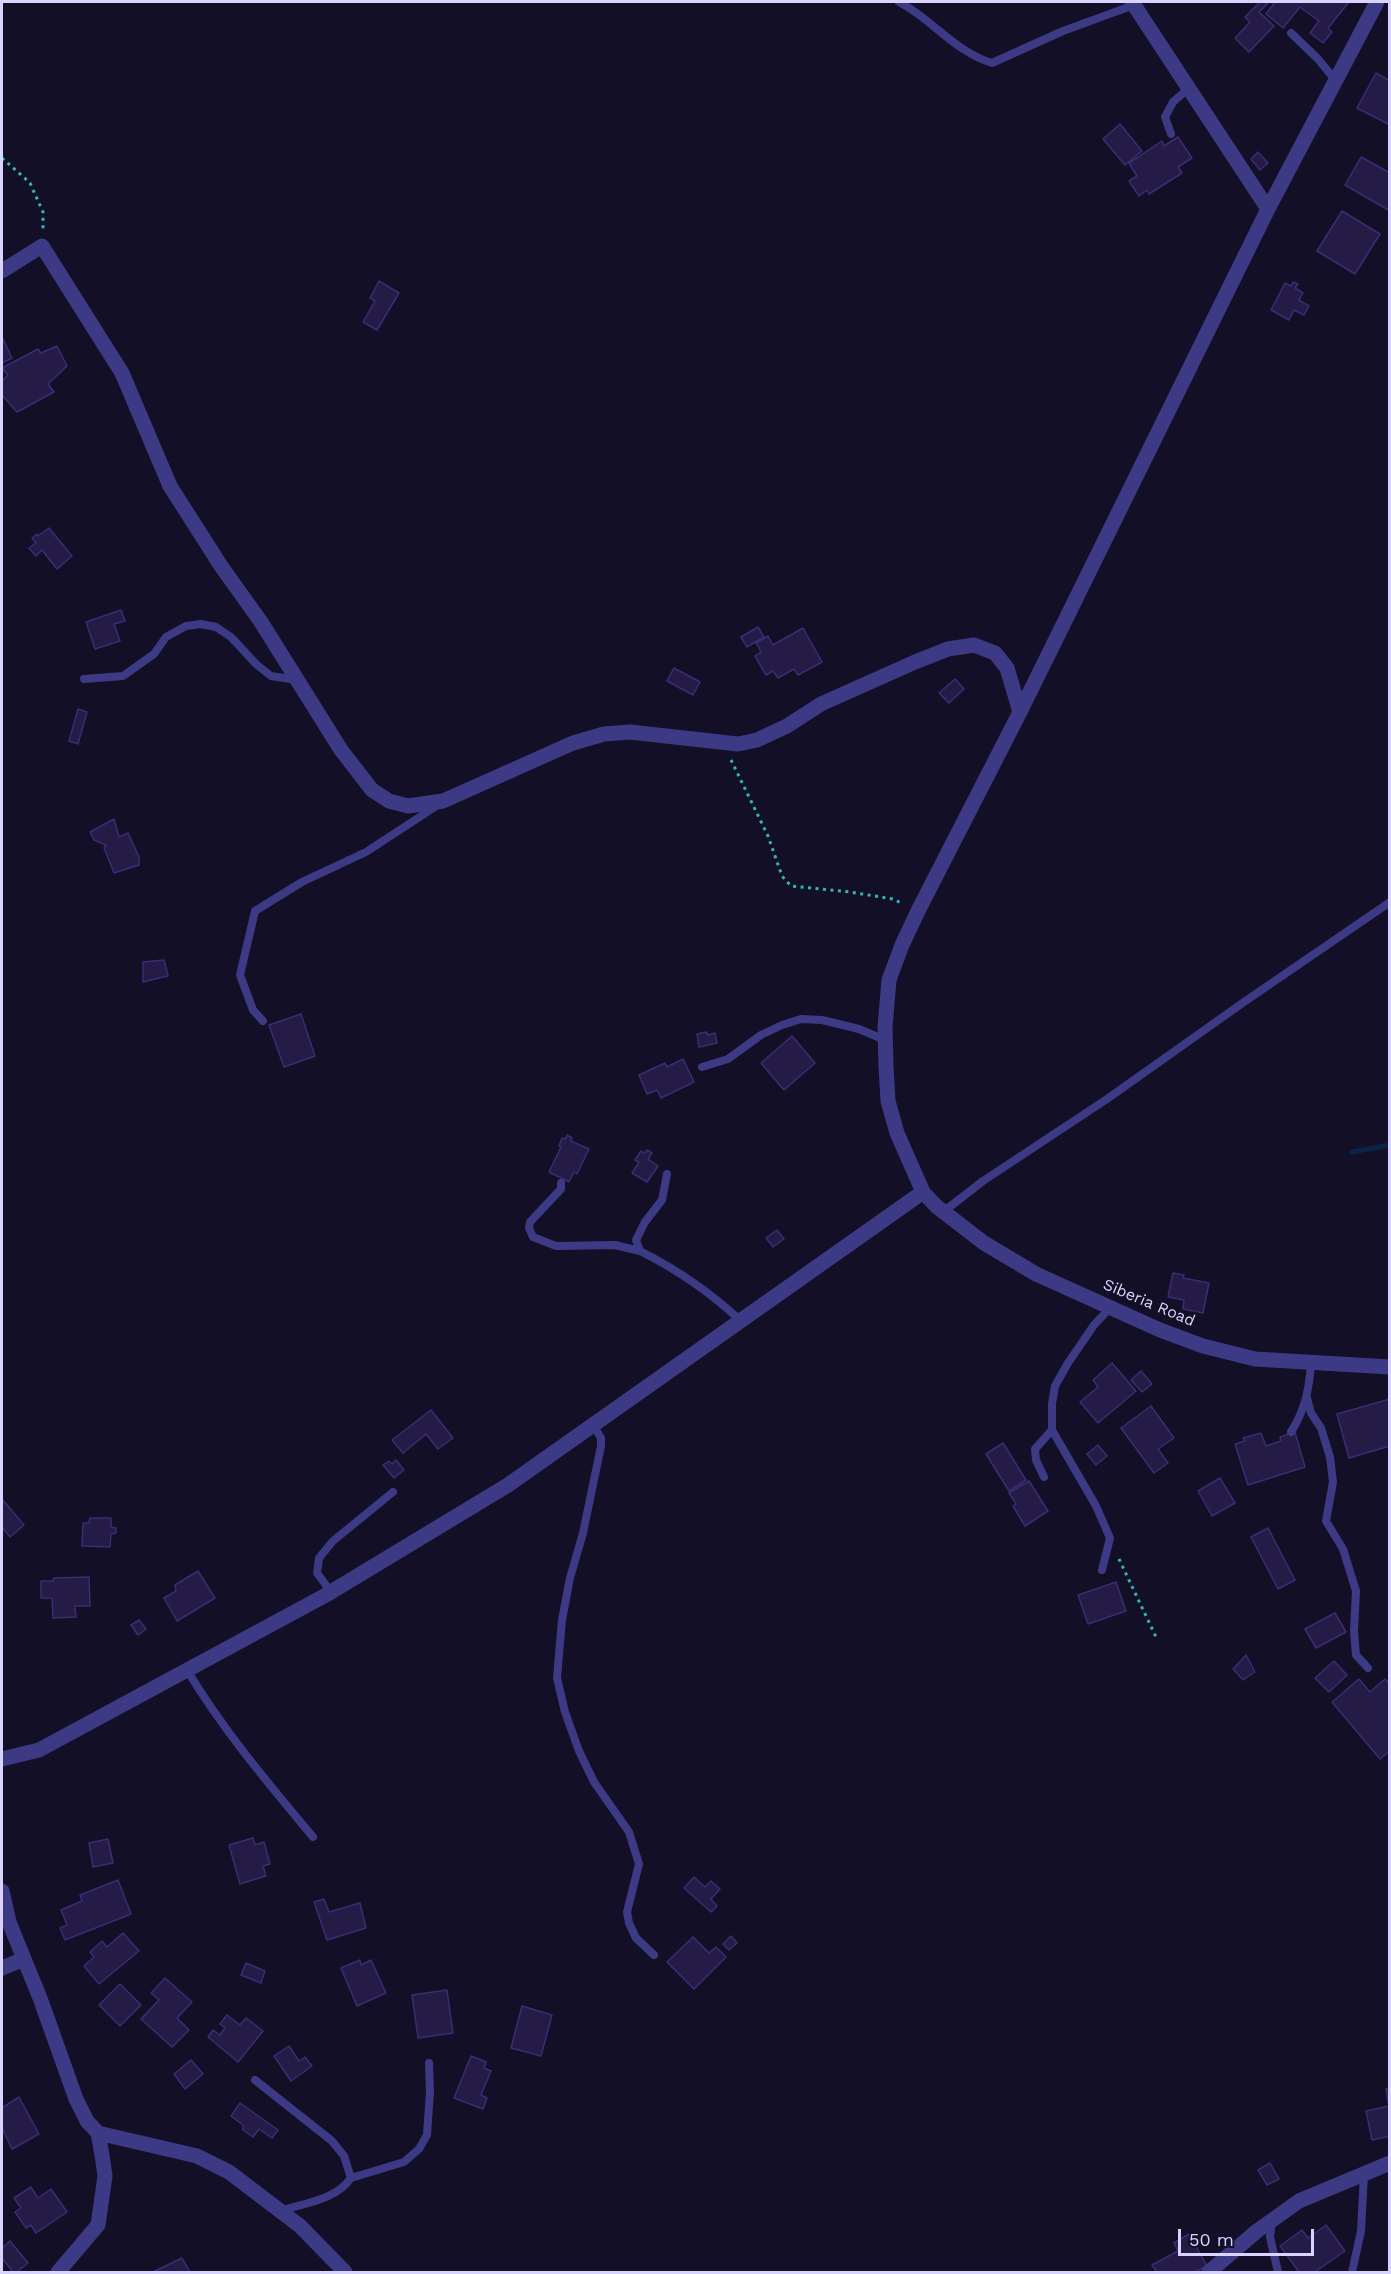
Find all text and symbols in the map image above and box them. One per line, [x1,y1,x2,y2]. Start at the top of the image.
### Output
street label: Siberia Road [1100,1275,1198,1331]
scale bar [1181,2217,1318,2255]
text: 50 m [1189,2229,1234,2250]

